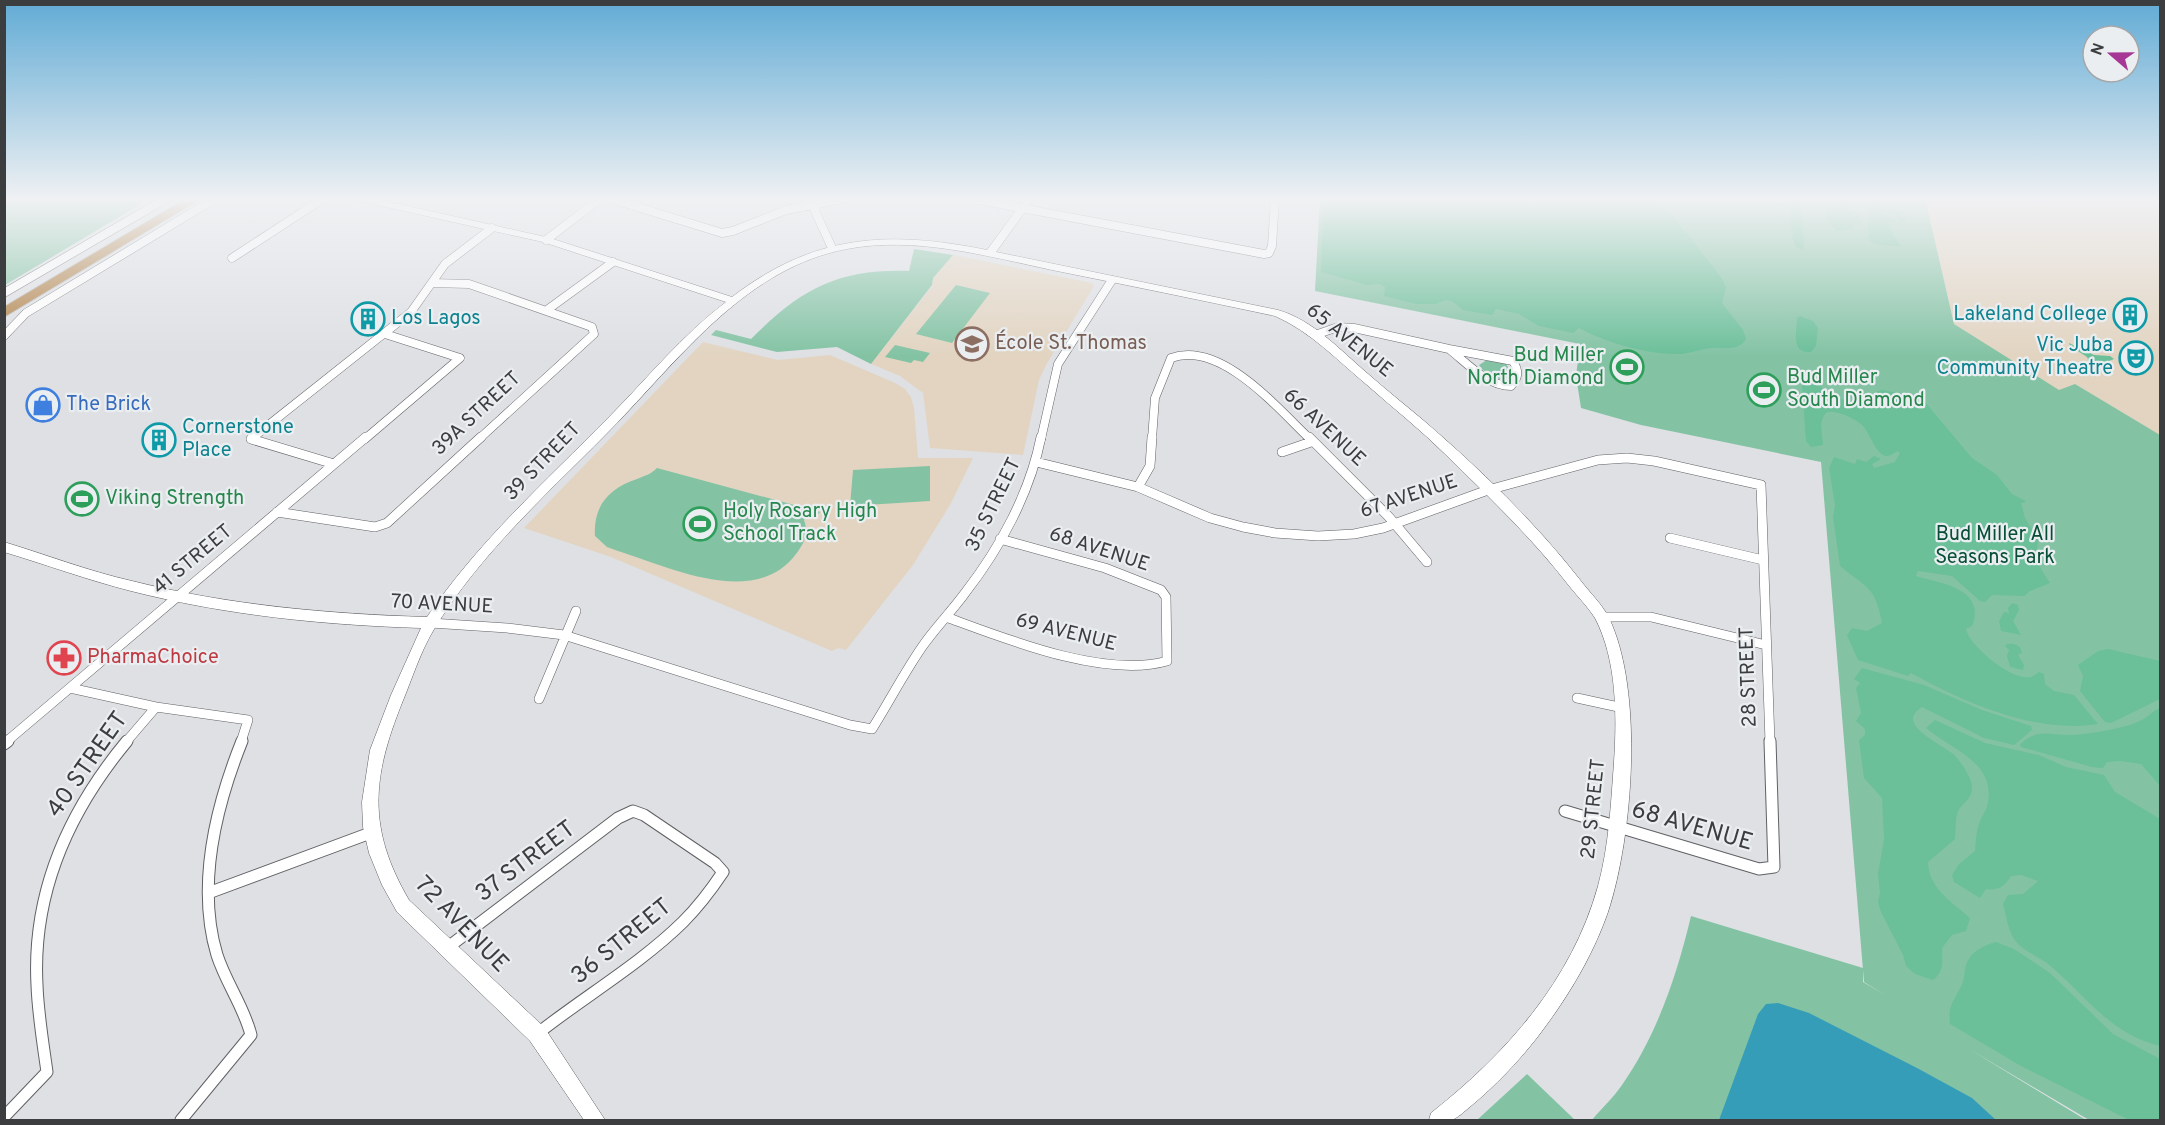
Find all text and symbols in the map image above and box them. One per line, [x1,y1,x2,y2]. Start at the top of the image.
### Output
north arrow [2081,24,2141,84]
text: N [2087,41,2110,58]
building icon: Lakeland College [2112,297,2148,333]
street label: 65 AVENUE [1300,298,1398,384]
building icon: Los Lagos [350,301,386,337]
place label: Lakeland College [1953,302,2107,328]
place label: Los Lagos [391,306,481,332]
school or university icon: École St. Thomas [954,326,990,362]
place label: École St. Thomas [995,329,1147,357]
place label: Vic Juba Community Theatre [1936,333,2113,382]
theatre icon: Vic Juba Community Theatre [2118,340,2154,376]
place label: Bud Miller North Diamond [1467,343,1604,392]
sports icon: Bud Miller North Diamond [1609,349,1645,385]
place label: Bud Miller South Diamond [1787,365,1925,414]
street label: 39A STREET [427,366,527,462]
sports icon: Bud Miller South Diamond [1746,372,1782,408]
street label: 66 AVENUE [1277,383,1371,473]
shop icon: The Brick [25,387,61,423]
place label: The Brick [66,392,151,418]
place label: Cornerstone Place [182,415,294,464]
street label: 39 STREET [499,417,587,507]
building icon: Cornerstone Place [141,422,177,458]
street label: 35 STREET [960,454,1028,556]
street label: 67 AVENUE [1357,469,1461,525]
sports icon: Viking Strength [64,481,100,517]
place label: Viking Strength [105,486,244,512]
place label: Holy Rosary High School Track [723,499,877,548]
sports icon: Holy Rosary High School Track [682,506,718,542]
street label: 41 STREET [148,519,238,601]
street label: 68 AVENUE [1045,522,1153,578]
park label: Bud Miller All Seasons Park [1935,522,2055,571]
street label: 70 AVENUE [390,589,494,621]
street label: 69 AVENUE [1013,608,1119,658]
street label: 28 STREET [1734,626,1764,728]
pharmacy icon: PharmaChoice [46,640,82,676]
place label: PharmaChoice [87,645,219,671]
street label: 40 STREET [41,706,135,824]
street label: 29 STREET [1576,757,1612,861]
street label: 68 AVENUE [1628,795,1756,859]
street label: 37 STREET [470,815,582,909]
street label: 72 AVENUE [407,870,515,980]
street label: 36 STREET [566,892,678,992]

